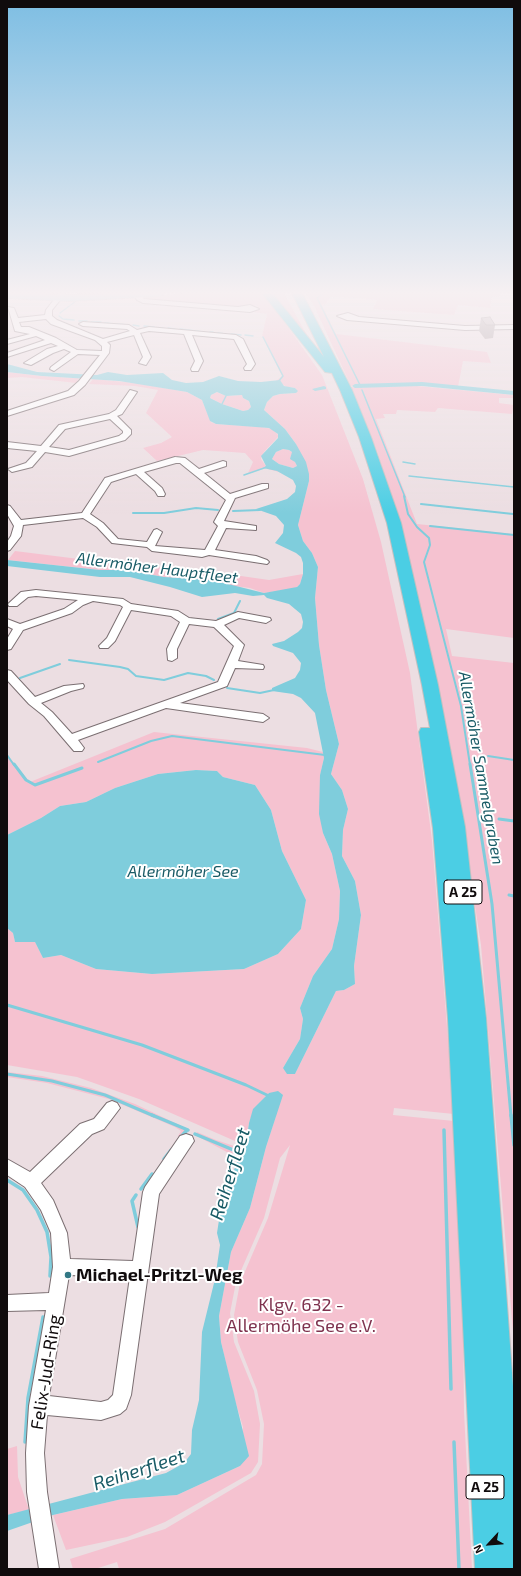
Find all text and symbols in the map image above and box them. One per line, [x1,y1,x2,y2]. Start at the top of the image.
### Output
water label: Allermöher Hauptfleet [75,549,239,587]
water label: Allermöher Sammelgraben [455,670,507,866]
water label: Allermöher See [127,862,239,882]
road number: A 25 [444,880,482,904]
water label: Reiherfleet [205,1125,255,1223]
place label: Michael-Pritzl-Weg [76,1264,242,1286]
marker: Michael-Pritzl-Weg [63,1270,73,1280]
park label: Klgv. 632 - Allermöhe See e.V. [226,1294,376,1336]
street label: Felix-Jud-Ring [26,1313,66,1431]
water label: Reiherfleet [90,1444,188,1496]
road number: A 25 [466,1475,504,1499]
north arrow [469,1524,509,1564]
text: N [470,1543,485,1556]

